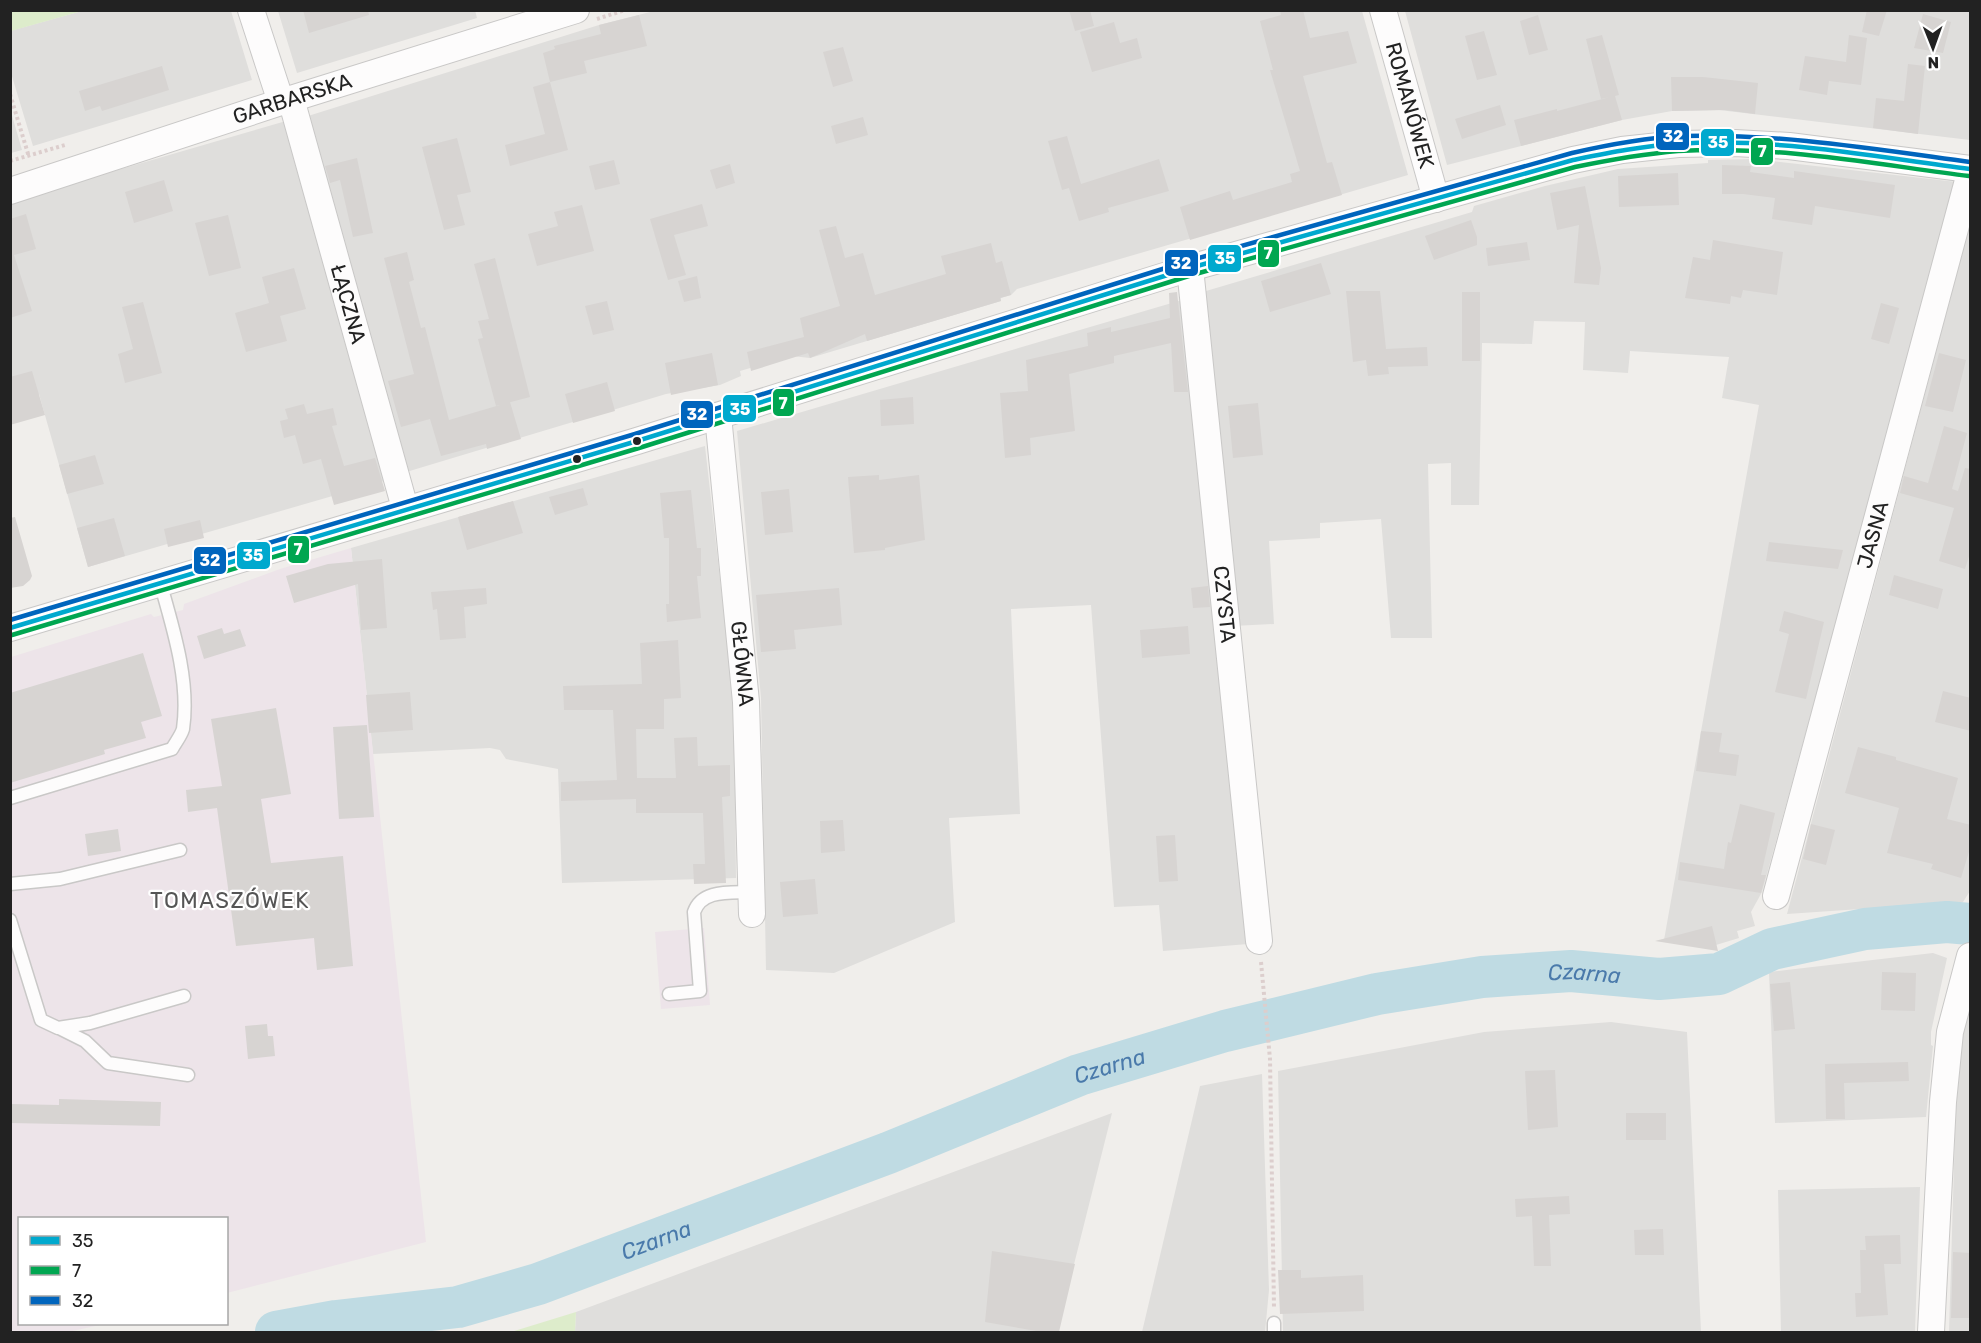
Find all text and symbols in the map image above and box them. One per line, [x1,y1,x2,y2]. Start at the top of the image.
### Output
north arrow [1903,18,1963,78]
street label: ROMANÓWEK [1381,39,1440,171]
text: N [1927,53,1939,72]
street label: GARBARSKA [230,68,355,129]
line badge: 32 [1655,122,1690,151]
text: 32 [1663,127,1683,146]
line badge: 35 [1700,128,1735,157]
text: 35 [1708,133,1728,152]
line badge: 7 [1750,137,1774,166]
text: 7 [1757,142,1767,161]
line badge: 7 [1257,239,1280,268]
line badge: 35 [1207,244,1242,273]
text: 7 [1263,244,1273,263]
line badge: 32 [1164,249,1199,277]
text: 35 [1215,249,1235,268]
text: 32 [1171,254,1191,273]
street label: ŁĄCZNA [326,262,372,346]
line badge: 7 [772,388,795,417]
line badge: 35 [722,394,757,423]
text: 7 [778,394,788,413]
line badge: 32 [680,400,714,429]
text: 35 [730,400,750,419]
text: 32 [687,405,707,424]
unlabelled marker [631,435,643,447]
unlabelled marker [571,453,583,465]
street label: JASNA [1851,498,1893,571]
line badge: 7 [287,535,310,564]
text: 7 [293,540,303,559]
line badge: 35 [236,541,271,570]
line badge: 32 [193,546,227,575]
text: 35 [243,546,263,565]
text: 32 [200,551,220,570]
street label: CZYSTA [1209,564,1241,644]
street label: GŁÓWNA [726,620,759,708]
district label: TOMASZÓWEK [150,887,310,914]
water label: Czarna [1547,958,1622,989]
water label: Czarna [1071,1043,1149,1090]
water label: Czarna [617,1215,695,1266]
legend [18,1217,228,1325]
text: 35 [72,1230,94,1252]
text: 7 [72,1260,81,1282]
text: 32 [72,1290,93,1312]

